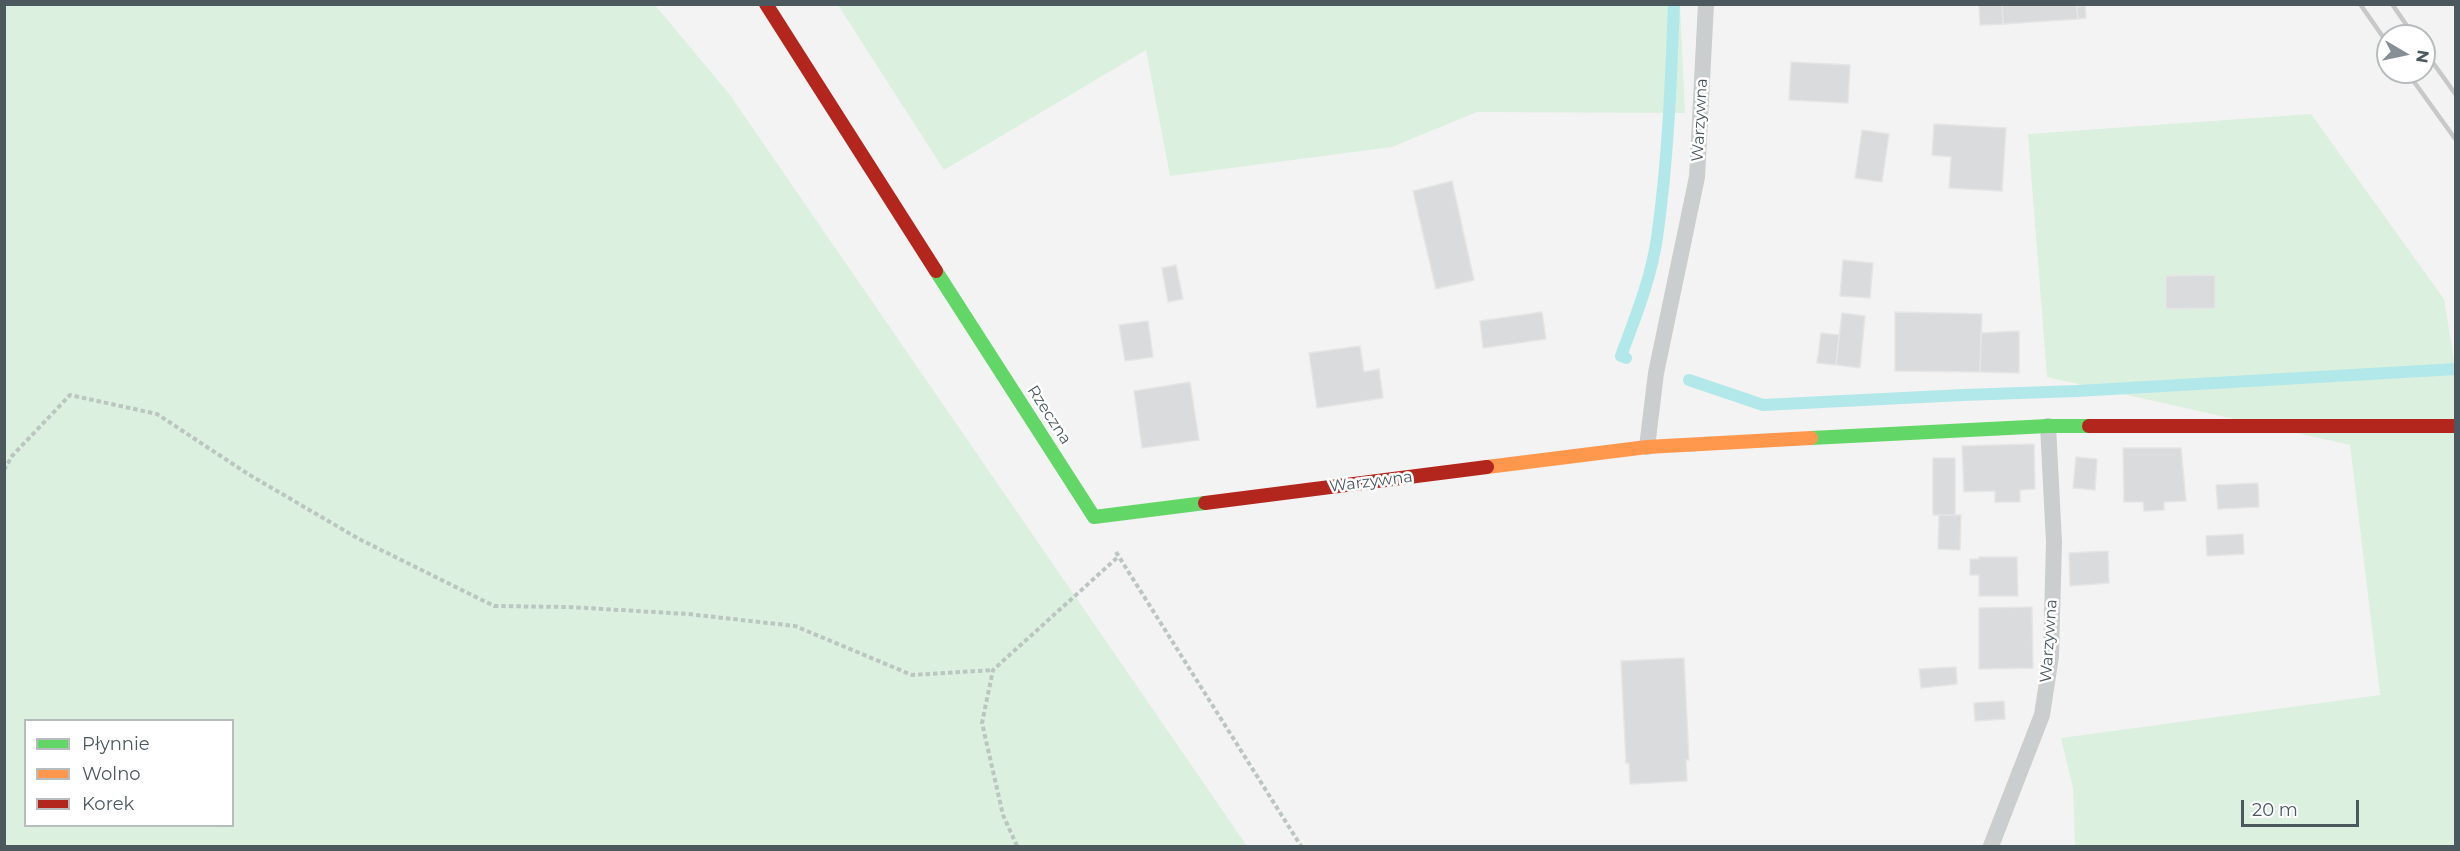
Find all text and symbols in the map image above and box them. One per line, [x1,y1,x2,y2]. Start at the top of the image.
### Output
north arrow [2376,24,2436,84]
text: N [2412,49,2433,64]
street label: Warzywna [1688,78,1712,162]
street label: Rzeczna [1023,382,1075,448]
street label: Warzywna [1328,467,1414,497]
street label: Warzywna [2037,599,2061,683]
legend [24,719,234,827]
text: Płynnie [82,733,150,755]
text: Wolno [82,763,141,785]
scale bar [2244,788,2362,826]
text: Korek [82,793,134,815]
text: 20 m [2252,799,2298,821]

